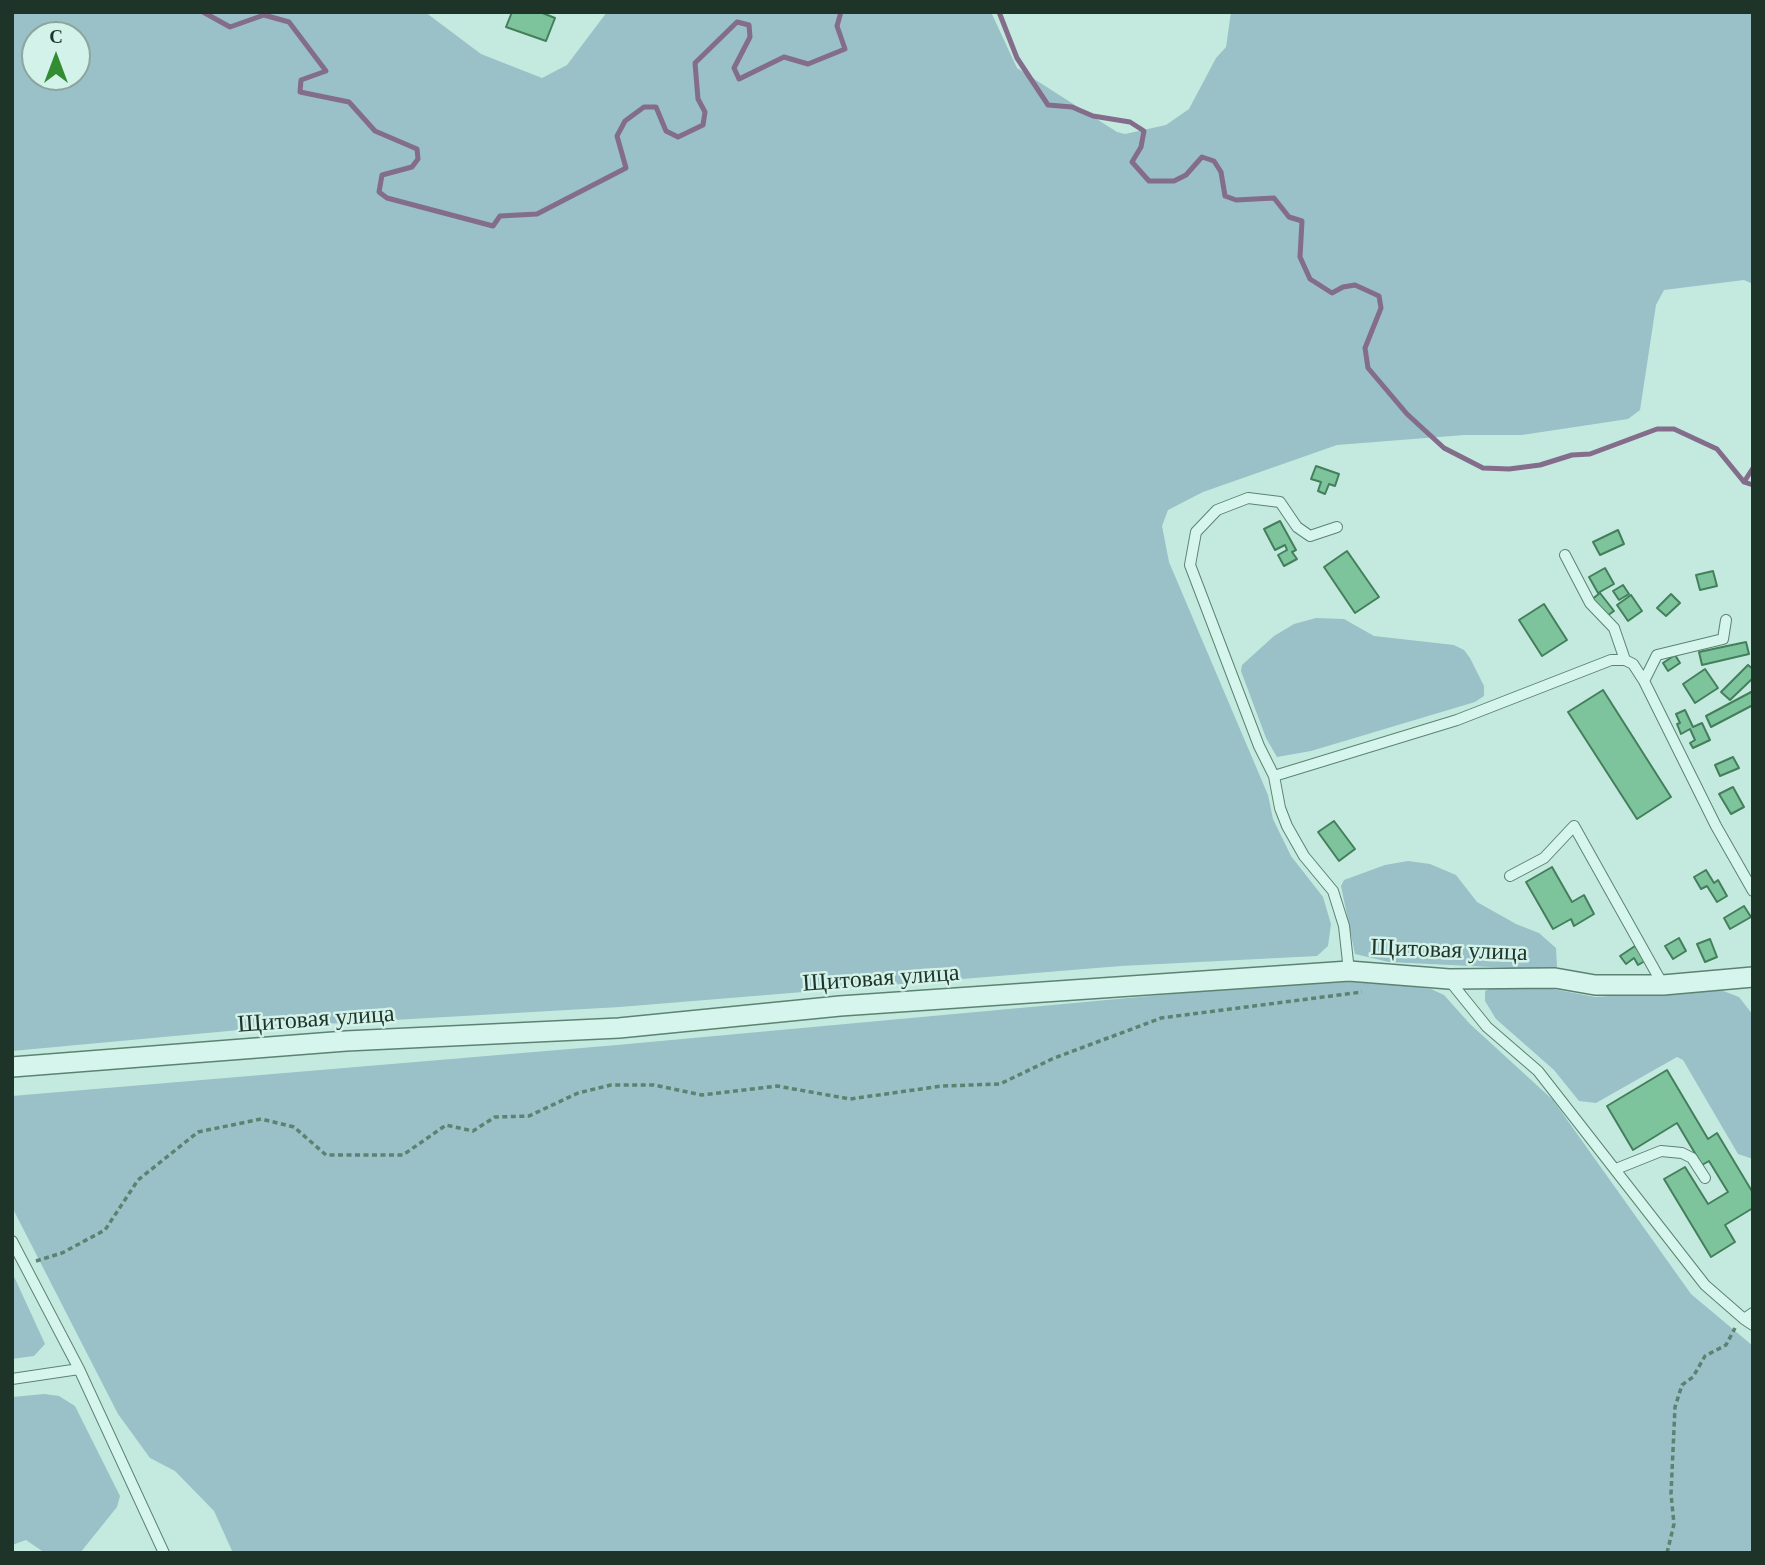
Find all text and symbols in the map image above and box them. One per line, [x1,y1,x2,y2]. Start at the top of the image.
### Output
north arrow [21,21,91,91]
text: С [49,26,63,47]
street label: Щитовая улица [1370,934,1528,968]
street label: Щитовая улица [802,959,960,999]
street label: Щитовая улица [237,1000,395,1040]

